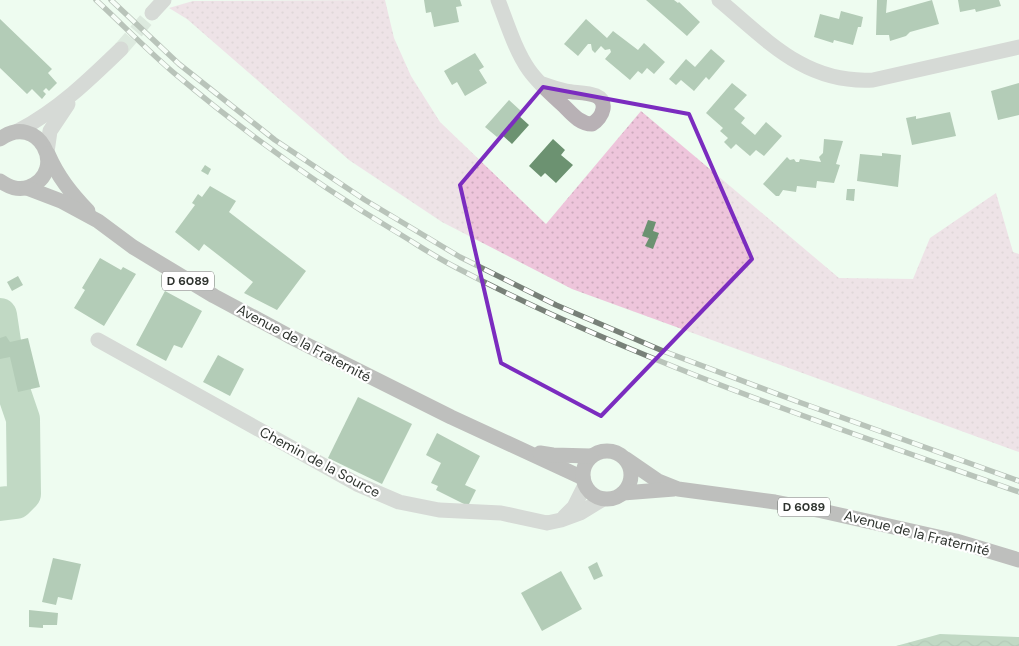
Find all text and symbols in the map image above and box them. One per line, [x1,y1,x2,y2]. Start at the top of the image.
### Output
road number: D 6089 [162,272,214,290]
street label: Avenue de la Fraternité [234,300,374,386]
street label: Chemin de la Source [257,423,383,501]
road number: D 6089 [778,498,830,516]
street label: Avenue de la Fraternité [842,506,992,560]

